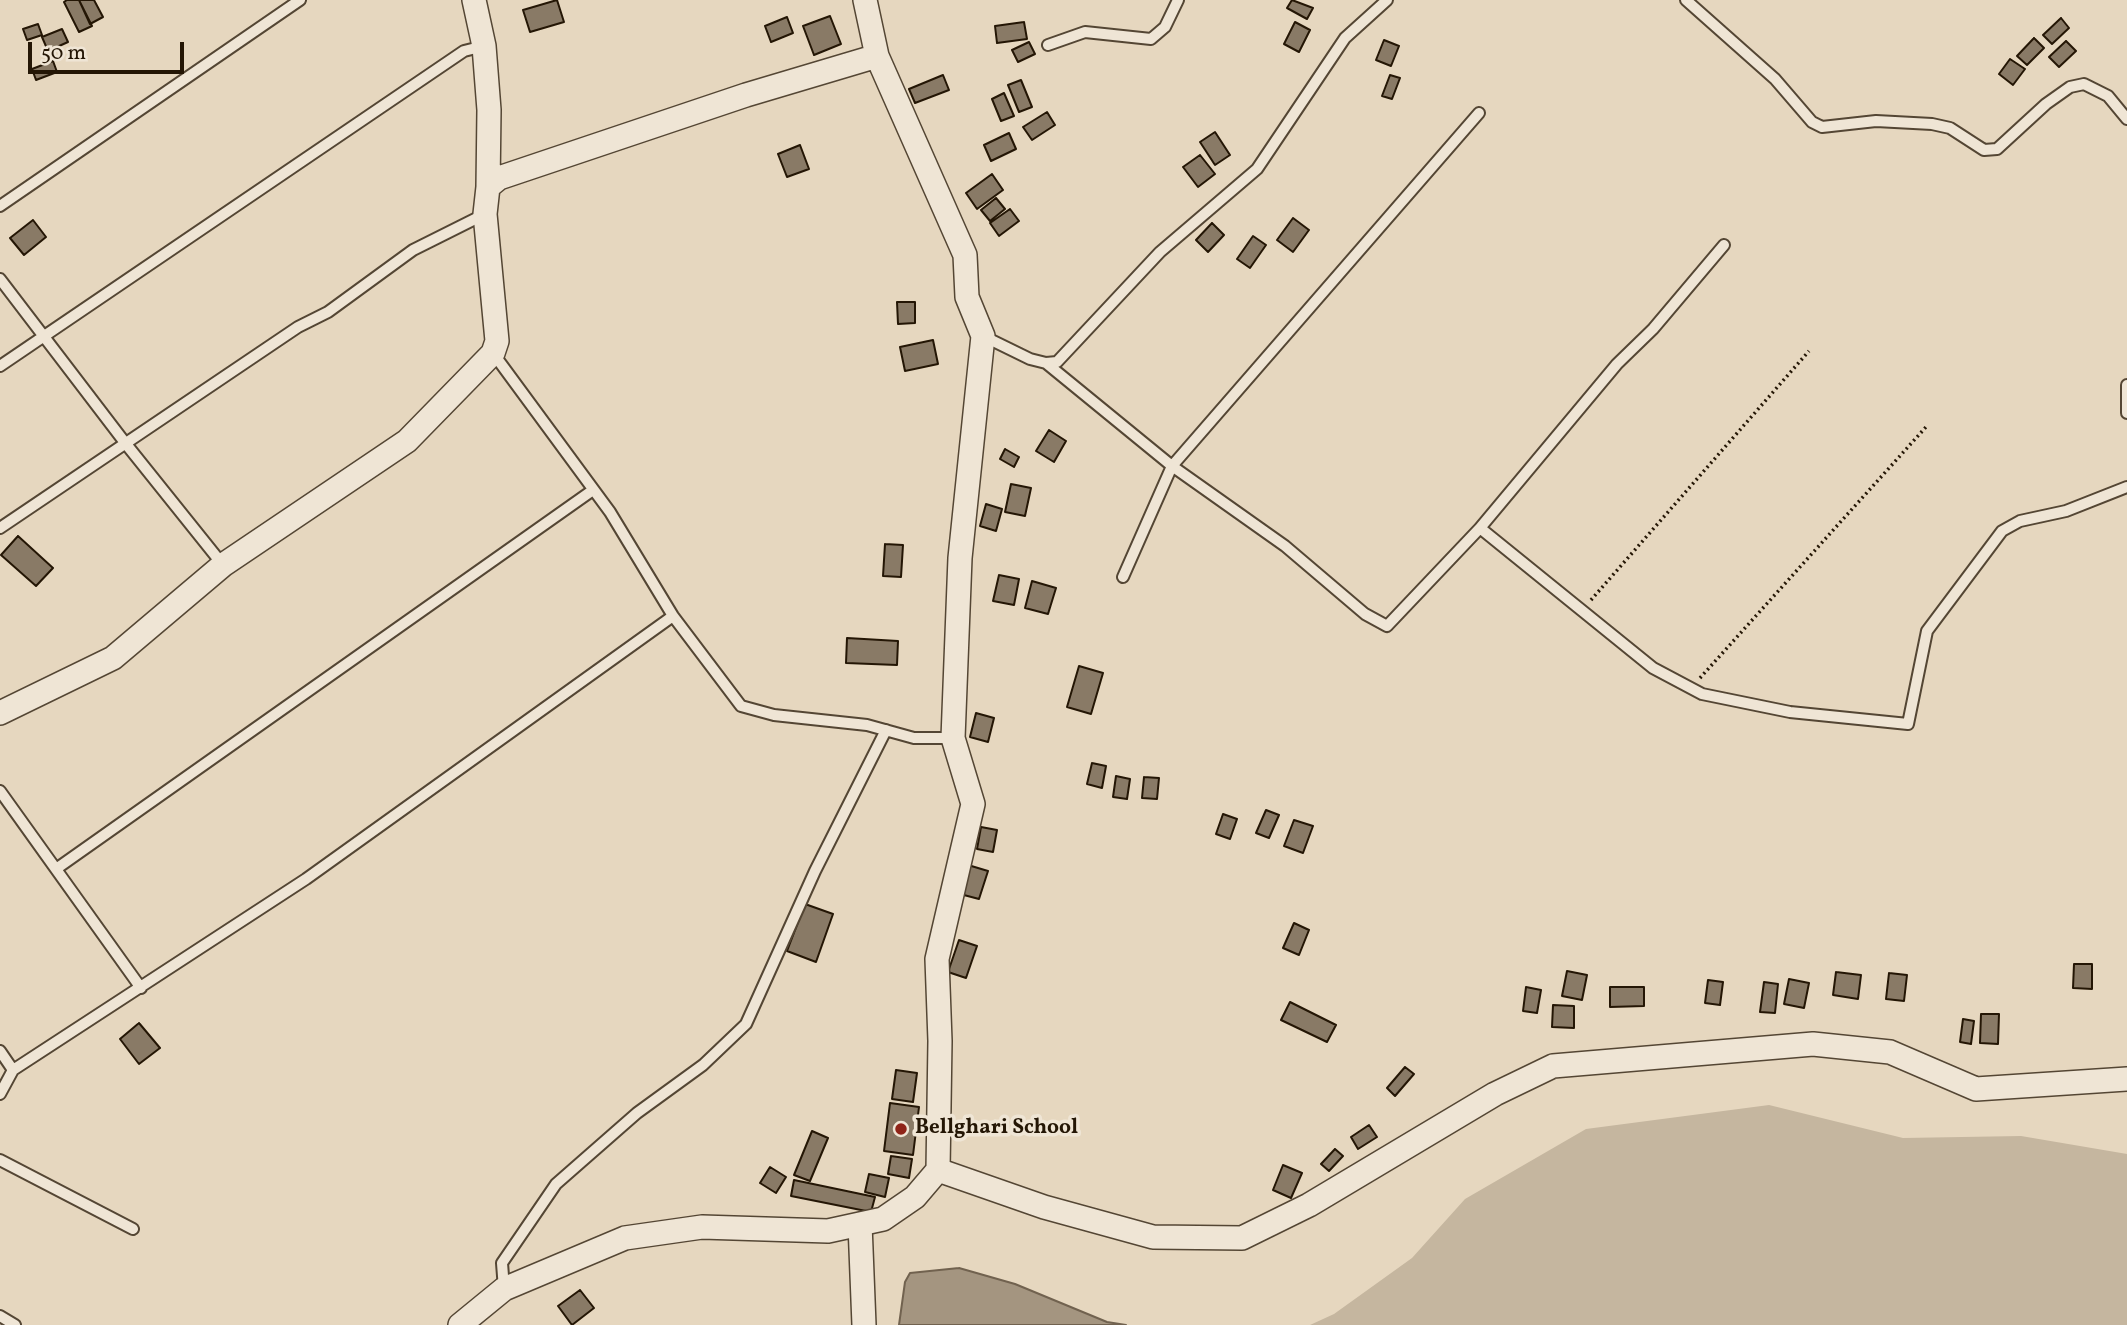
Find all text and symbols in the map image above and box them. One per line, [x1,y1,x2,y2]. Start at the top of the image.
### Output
scale bar [32,28,187,72]
text: 50 m [41,39,86,68]
place label: Bellghari School [915,1116,1078,1142]
marker: Bellghari School [893,1121,909,1137]

